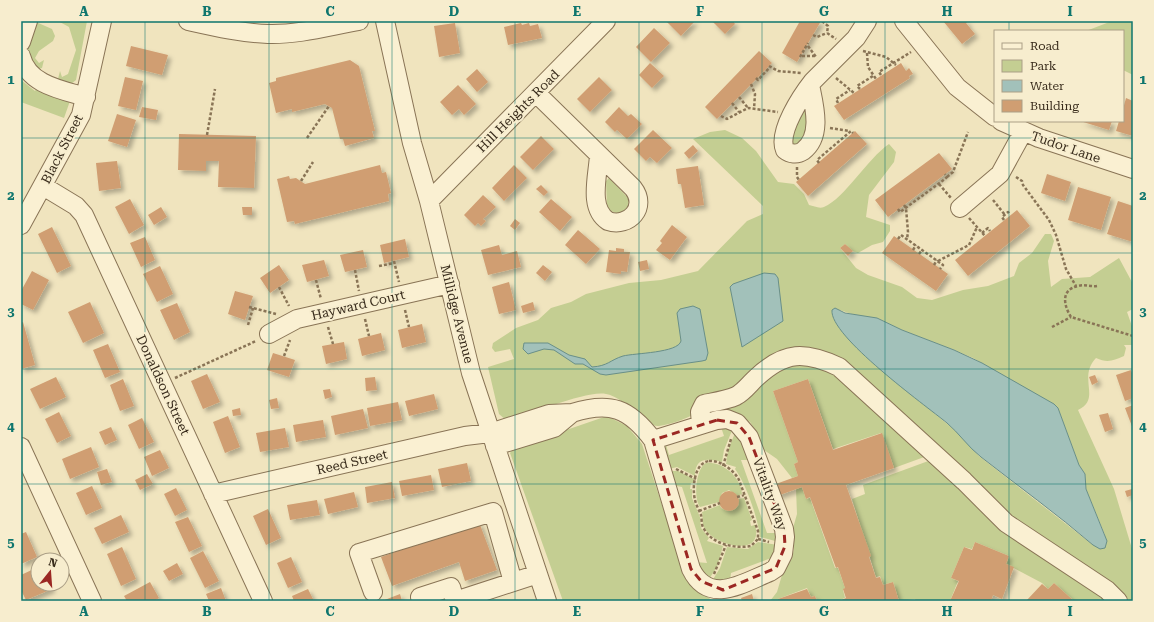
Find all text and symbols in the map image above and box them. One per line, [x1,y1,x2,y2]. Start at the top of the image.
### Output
text: A [79,4,89,19]
text: B [202,4,212,19]
text: C [325,4,335,19]
text: D [449,4,459,19]
text: E [573,4,581,19]
text: F [696,4,704,19]
text: G [819,4,829,19]
text: H [942,4,953,19]
text: I [1067,4,1073,19]
legend [994,30,1124,122]
text: Road [1030,39,1060,53]
text: Park [1030,59,1057,73]
street label: Hill Heights Road [474,66,563,155]
text: 1 [7,72,15,87]
text: 1 [1139,72,1147,87]
text: Water [1030,79,1064,93]
text: Building [1030,99,1079,113]
street label: Black Street [38,112,86,186]
street label: Tudor Lane [1029,128,1103,166]
text: 2 [7,188,15,203]
text: 2 [1139,188,1147,203]
street label: Millidge Avenue [437,263,477,365]
street label: Hayward Court [310,287,406,323]
text: 3 [7,304,15,319]
text: 3 [1139,304,1147,319]
street label: Donaldson Street [133,332,193,438]
text: 4 [7,419,15,434]
text: 4 [1139,419,1147,434]
street label: Reed Street [315,447,389,477]
street label: Vitality Way [750,456,790,533]
text: 5 [7,535,15,550]
text: 5 [1139,535,1147,550]
north arrow [30,552,70,592]
text: N [47,555,59,571]
text: A [79,604,89,619]
text: B [202,604,212,619]
text: C [325,604,335,619]
text: D [449,604,459,619]
text: E [573,604,581,619]
text: F [696,604,704,619]
text: G [819,604,829,619]
text: H [942,604,953,619]
text: I [1067,604,1073,619]

